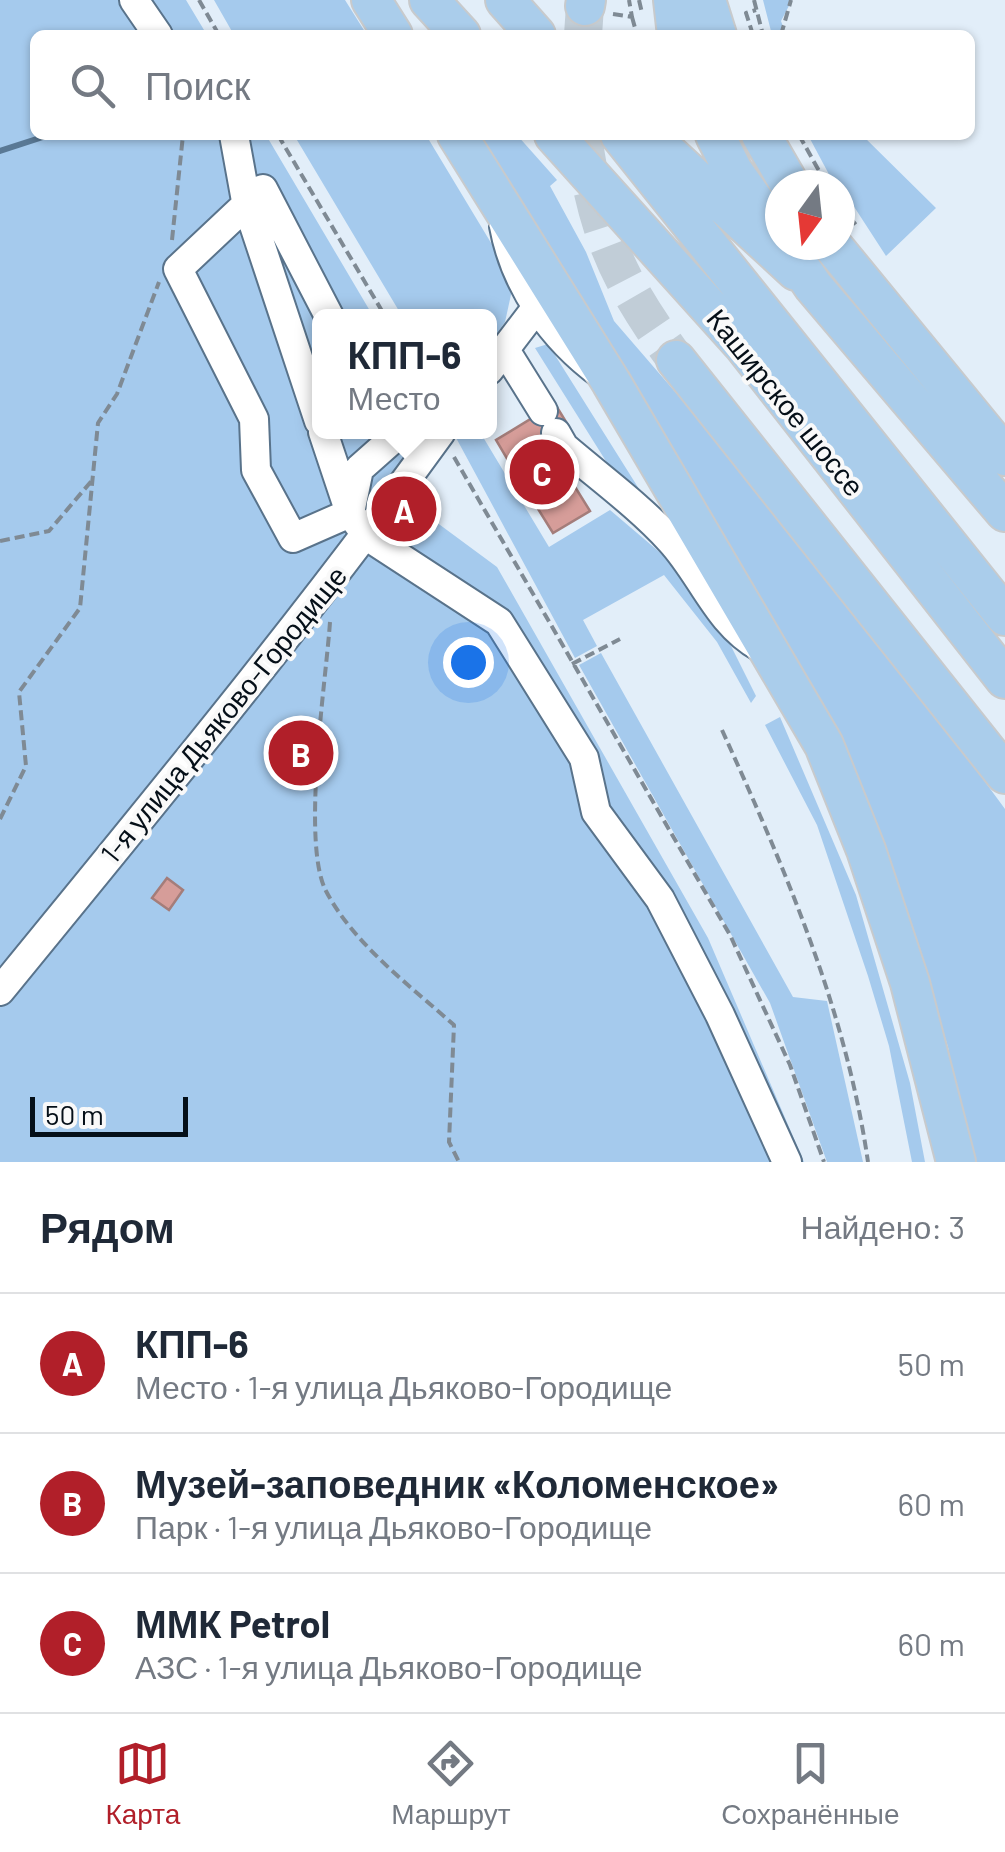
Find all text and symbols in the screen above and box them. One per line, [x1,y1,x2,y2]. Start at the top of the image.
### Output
search box [30,30,975,140]
icon: search [65,58,120,113]
text: Поиск [145,62,250,108]
north arrow [765,170,855,260]
street label: Каширское шоссе [700,302,872,502]
popup [312,309,497,439]
text: КПП-6 [348,331,461,377]
text: Место [348,378,441,416]
pin: C [510,434,574,510]
pin: A [372,472,436,546]
street label: 1-я улица Дьяково-Городище [93,559,353,869]
your location [443,637,494,688]
pin: B [268,716,334,790]
scale bar [30,1092,188,1136]
text: 50 m [45,1097,104,1131]
text: Рядом [40,1201,175,1251]
text: Найдено: 3 [801,1207,965,1245]
text: КПП-6 [135,1320,249,1366]
text: A [62,1344,83,1382]
text: 50 m [898,1344,965,1382]
text: Место · 1-я улица Дьяково-Городище [135,1367,672,1405]
text: Музей-заповедник «Коломенское» [135,1460,779,1506]
text: B [63,1484,82,1522]
text: 60 m [898,1484,965,1522]
text: Парк · 1-я улица Дьяково-Городище [135,1507,652,1545]
text: ММК Petrol [135,1600,330,1646]
text: C [63,1624,82,1662]
text: 60 m [898,1624,965,1662]
text: АЗС · 1-я улица Дьяково-Городище [135,1647,643,1685]
tab: Карта [105,1736,180,1831]
tab: Маршрут [391,1736,510,1831]
tab: Сохранённые [721,1736,900,1831]

